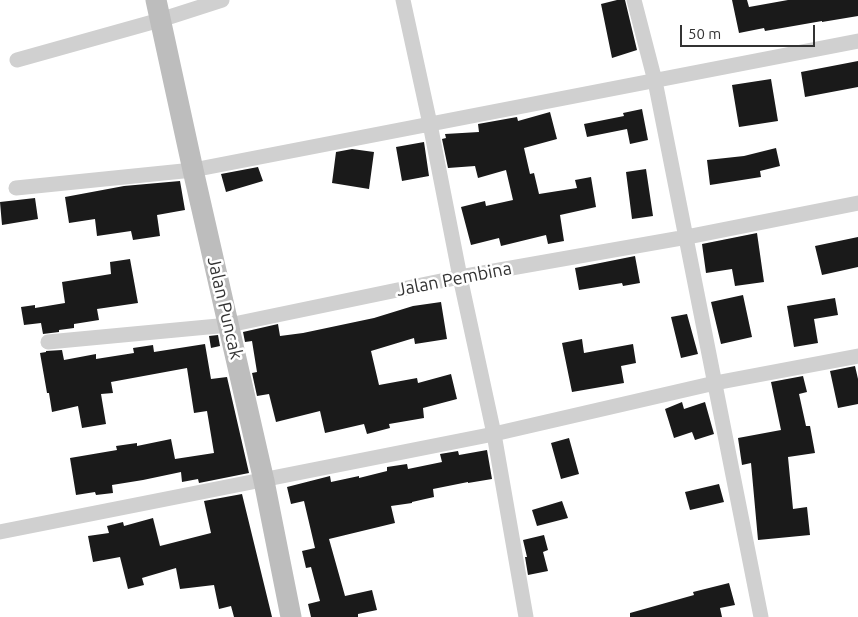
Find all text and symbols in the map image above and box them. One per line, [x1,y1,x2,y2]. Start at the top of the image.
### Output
scale bar [683,15,818,47]
text: 50 m [688,25,721,42]
street label: Jalan Puncak [203,255,247,361]
street label: Jalan Pembina [395,257,513,301]

